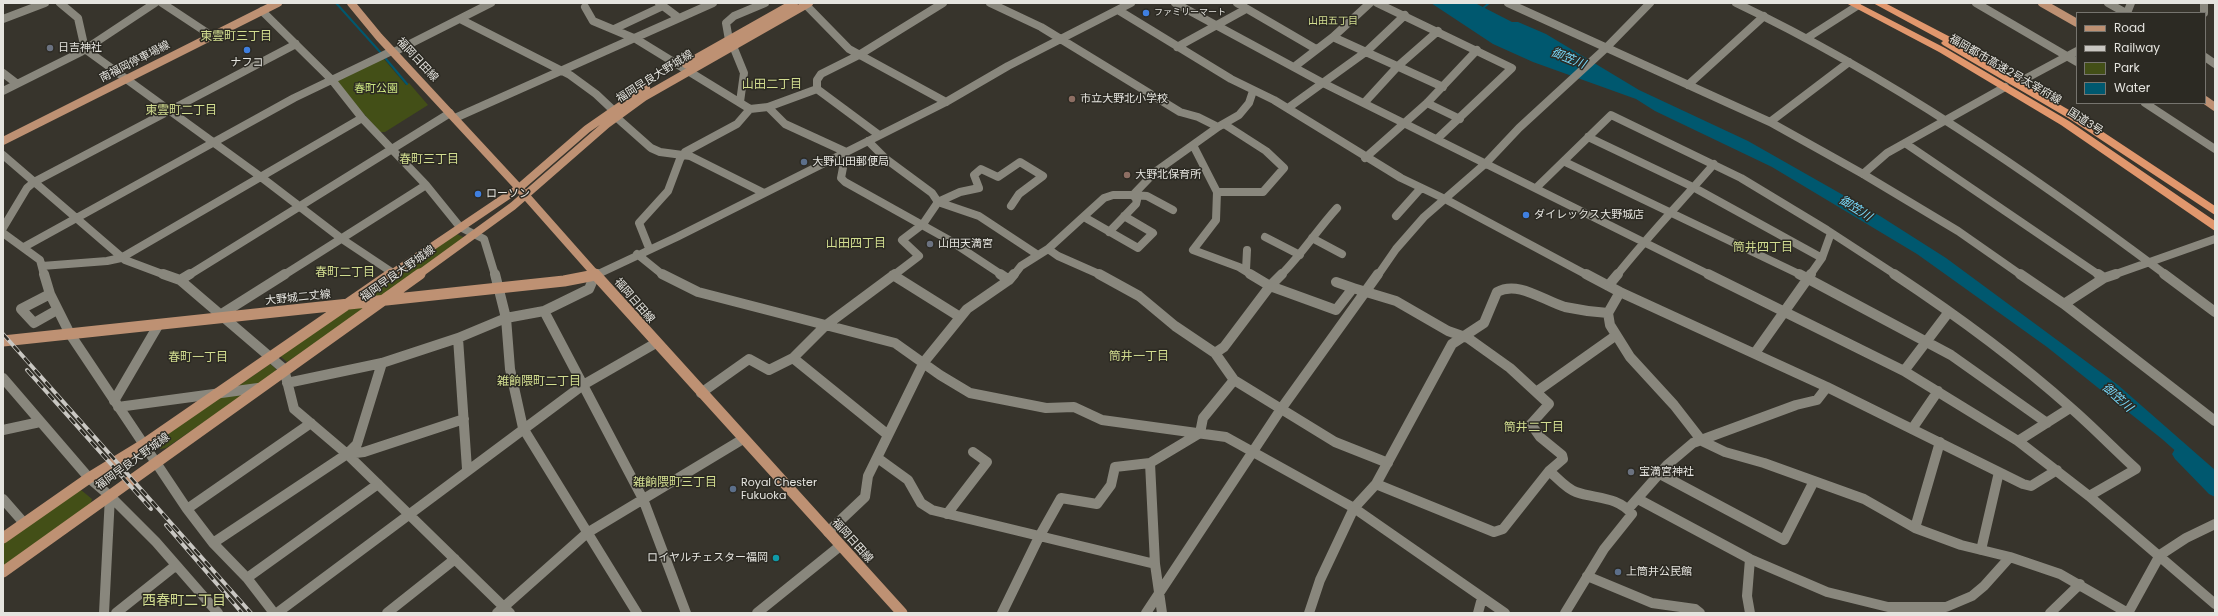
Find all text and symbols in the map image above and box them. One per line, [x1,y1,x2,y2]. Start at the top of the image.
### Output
marker: ファミリーマート [1141,8,1151,18]
place label: ファミリーマート [1154,8,1226,18]
legend [2076,12,2206,104]
district label: 山田五丁目 [1308,15,1358,27]
text: Road [2114,19,2145,36]
district label: 東雲町三丁目 [200,30,272,44]
street label: 福岡都市高速2号太宰府線 [1947,32,2063,108]
street label: 福岡日田線 [393,35,441,85]
street label: 南福岡停車場線 [98,39,172,85]
text: Railway [2114,39,2160,56]
place label: 日吉神社 [58,41,102,55]
marker: 日吉神社 [45,43,55,53]
marker: ナフコ [242,45,252,55]
water label: 御笠川 [1549,46,1587,72]
street label: 福岡早良大野城線 [614,48,696,106]
place label: ナフコ [231,56,263,70]
text: Park [2114,59,2140,76]
district label: 山田二丁目 [742,78,802,92]
text: Water [2114,79,2150,96]
park label: 春町公園 [354,82,398,96]
place label: 市立大野北小学校 [1080,92,1168,106]
marker: 市立大野北小学校 [1067,94,1077,104]
district label: 東雲町二丁目 [145,104,217,118]
street label: 国道3号 [2065,106,2105,138]
district label: 春町三丁目 [399,153,459,167]
place label: 大野山田郵便局 [812,155,889,169]
marker: 大野山田郵便局 [799,157,809,167]
place label: 大野北保育所 [1135,168,1201,182]
marker: 大野北保育所 [1122,170,1132,180]
place label: ローソン [486,187,530,201]
marker: ローソン [473,189,483,199]
water label: 御笠川 [1836,193,1874,225]
place label: ダイレックス大野城店 [1534,208,1644,222]
marker: ダイレックス大野城店 [1521,210,1531,220]
district label: 山田四丁目 [826,237,886,251]
place label: 山田天満宮 [938,237,993,251]
marker: 山田天満宮 [925,239,935,249]
district label: 筒井四丁目 [1733,241,1793,255]
street label: 福岡早良大野城線 [358,243,438,305]
district label: 春町二丁目 [315,266,375,280]
street label: 福岡日田線 [611,276,657,326]
street label: 大野城二丈線 [264,288,332,308]
district label: 筒井一丁目 [1109,350,1169,364]
district label: 春町一丁目 [168,351,228,365]
district label: 雑餉隈町二丁目 [497,375,581,389]
water label: 御笠川 [2099,381,2135,415]
district label: 筒井二丁目 [1504,421,1564,435]
street label: 福岡早良大野城線 [94,431,172,493]
place label: 宝満宮神社 [1639,465,1694,479]
marker: 宝満宮神社 [1626,467,1636,477]
district label: 雑餉隈町三丁目 [633,476,717,490]
place label: Royal Chester Fukuoka [741,476,817,502]
marker: Royal Chester Fukuoka [728,484,738,494]
street label: 福岡日田線 [829,516,875,566]
place label: ロイヤルチェスター福岡 [647,551,768,565]
marker: ロイヤルチェスター福岡 [771,553,781,563]
place label: 上筒井公民館 [1626,565,1692,579]
marker: 上筒井公民館 [1613,567,1623,577]
district label: 西春町二丁目 [142,593,226,609]

